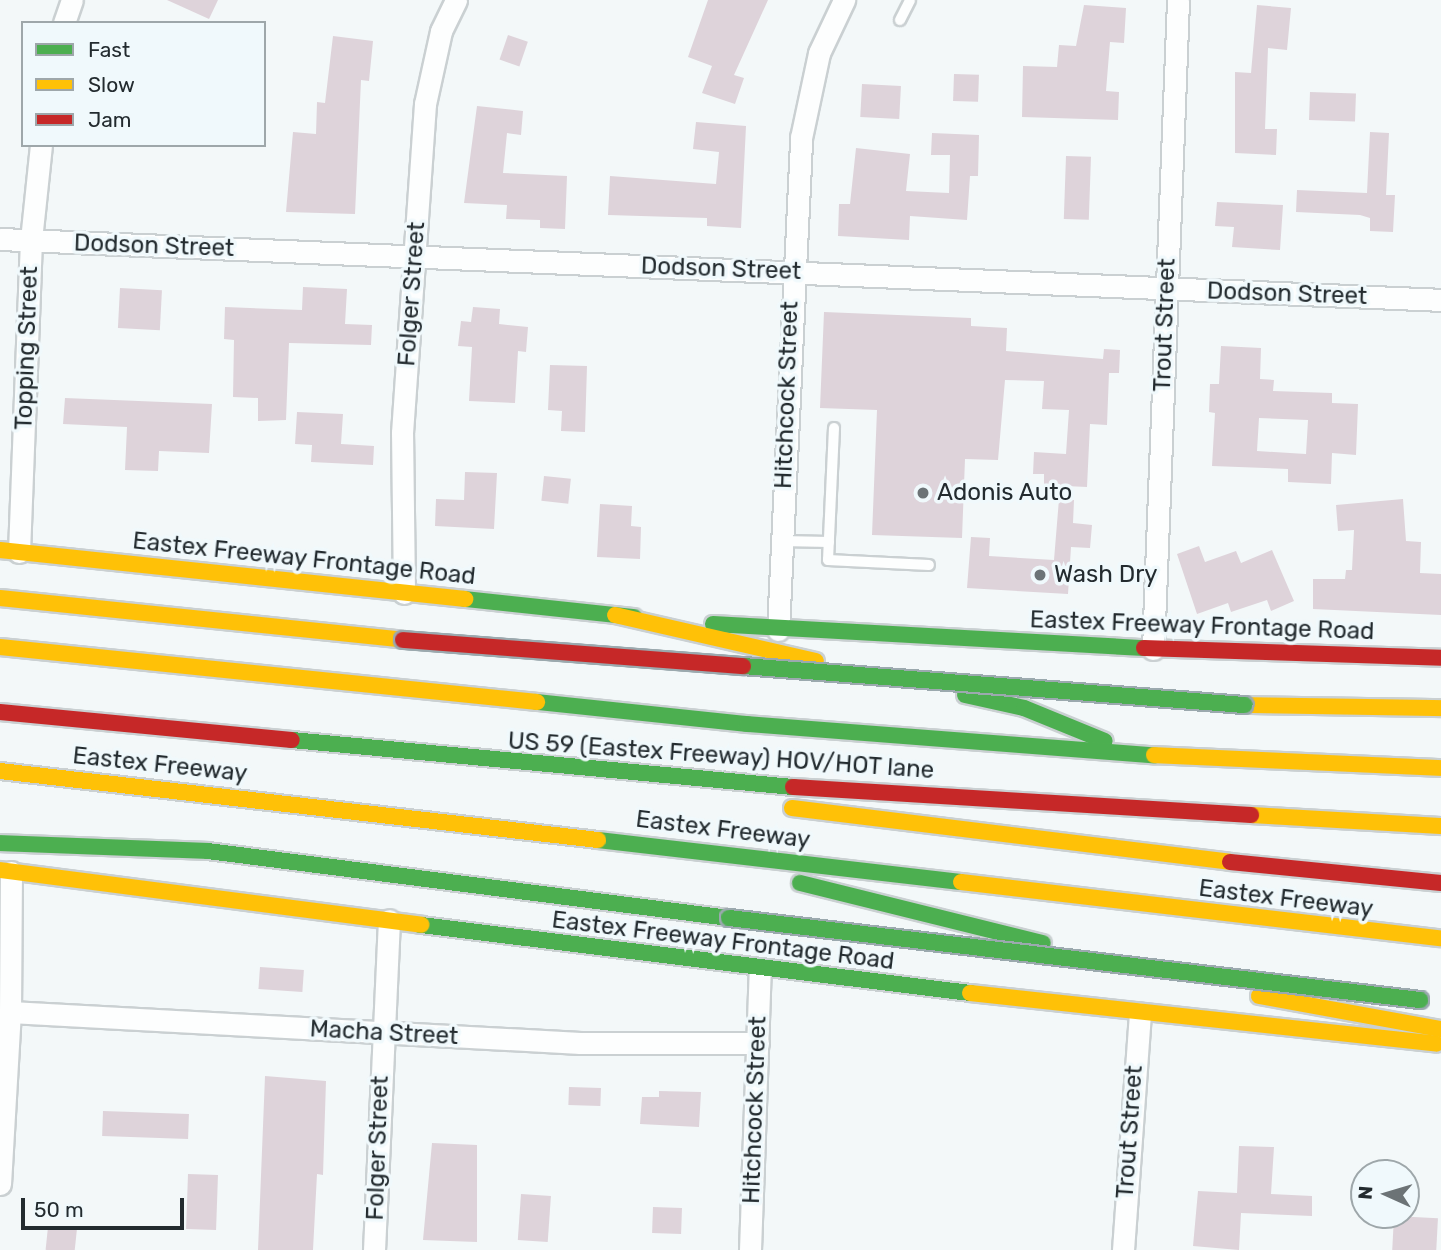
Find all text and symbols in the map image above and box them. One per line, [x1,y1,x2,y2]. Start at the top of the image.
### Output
legend [21,21,266,147]
text: Fast [88,37,130,62]
text: Slow [88,72,135,97]
text: Jam [88,107,132,132]
street label: Folger Street [393,220,431,368]
street label: Dodson Street [73,229,235,263]
street label: Dodson Street [640,252,802,286]
street label: Trout Street [1148,258,1182,392]
street label: Topping Street [10,266,44,430]
street label: Dodson Street [1206,277,1368,311]
street label: Hitchcock Street [769,300,805,490]
place label: Adonis Auto [937,479,1073,507]
marker: Adonis Auto [915,485,931,501]
street label: Eastex Freeway Frontage Road [131,527,477,591]
place label: Wash Dry [1054,561,1158,589]
marker: Wash Dry [1032,567,1048,583]
street label: Eastex Freeway Frontage Road [1029,606,1375,646]
street label: US 59 (Eastex Freeway) HOV/HOT lane [507,727,935,785]
street label: Eastex Freeway [71,742,249,788]
street label: Eastex Freeway [634,805,812,855]
street label: Eastex Freeway [1197,874,1375,924]
street label: Eastex Freeway Frontage Road [550,906,896,976]
street label: Macha Street [309,1015,459,1051]
street label: Hitchcock Street [737,1015,773,1205]
street label: Trout Street [1111,1064,1149,1200]
street label: Folger Street [361,1075,395,1221]
north arrow [1350,1159,1420,1229]
scale bar [24,1184,187,1228]
text: N [1354,1185,1377,1200]
text: 50 m [34,1197,84,1222]

